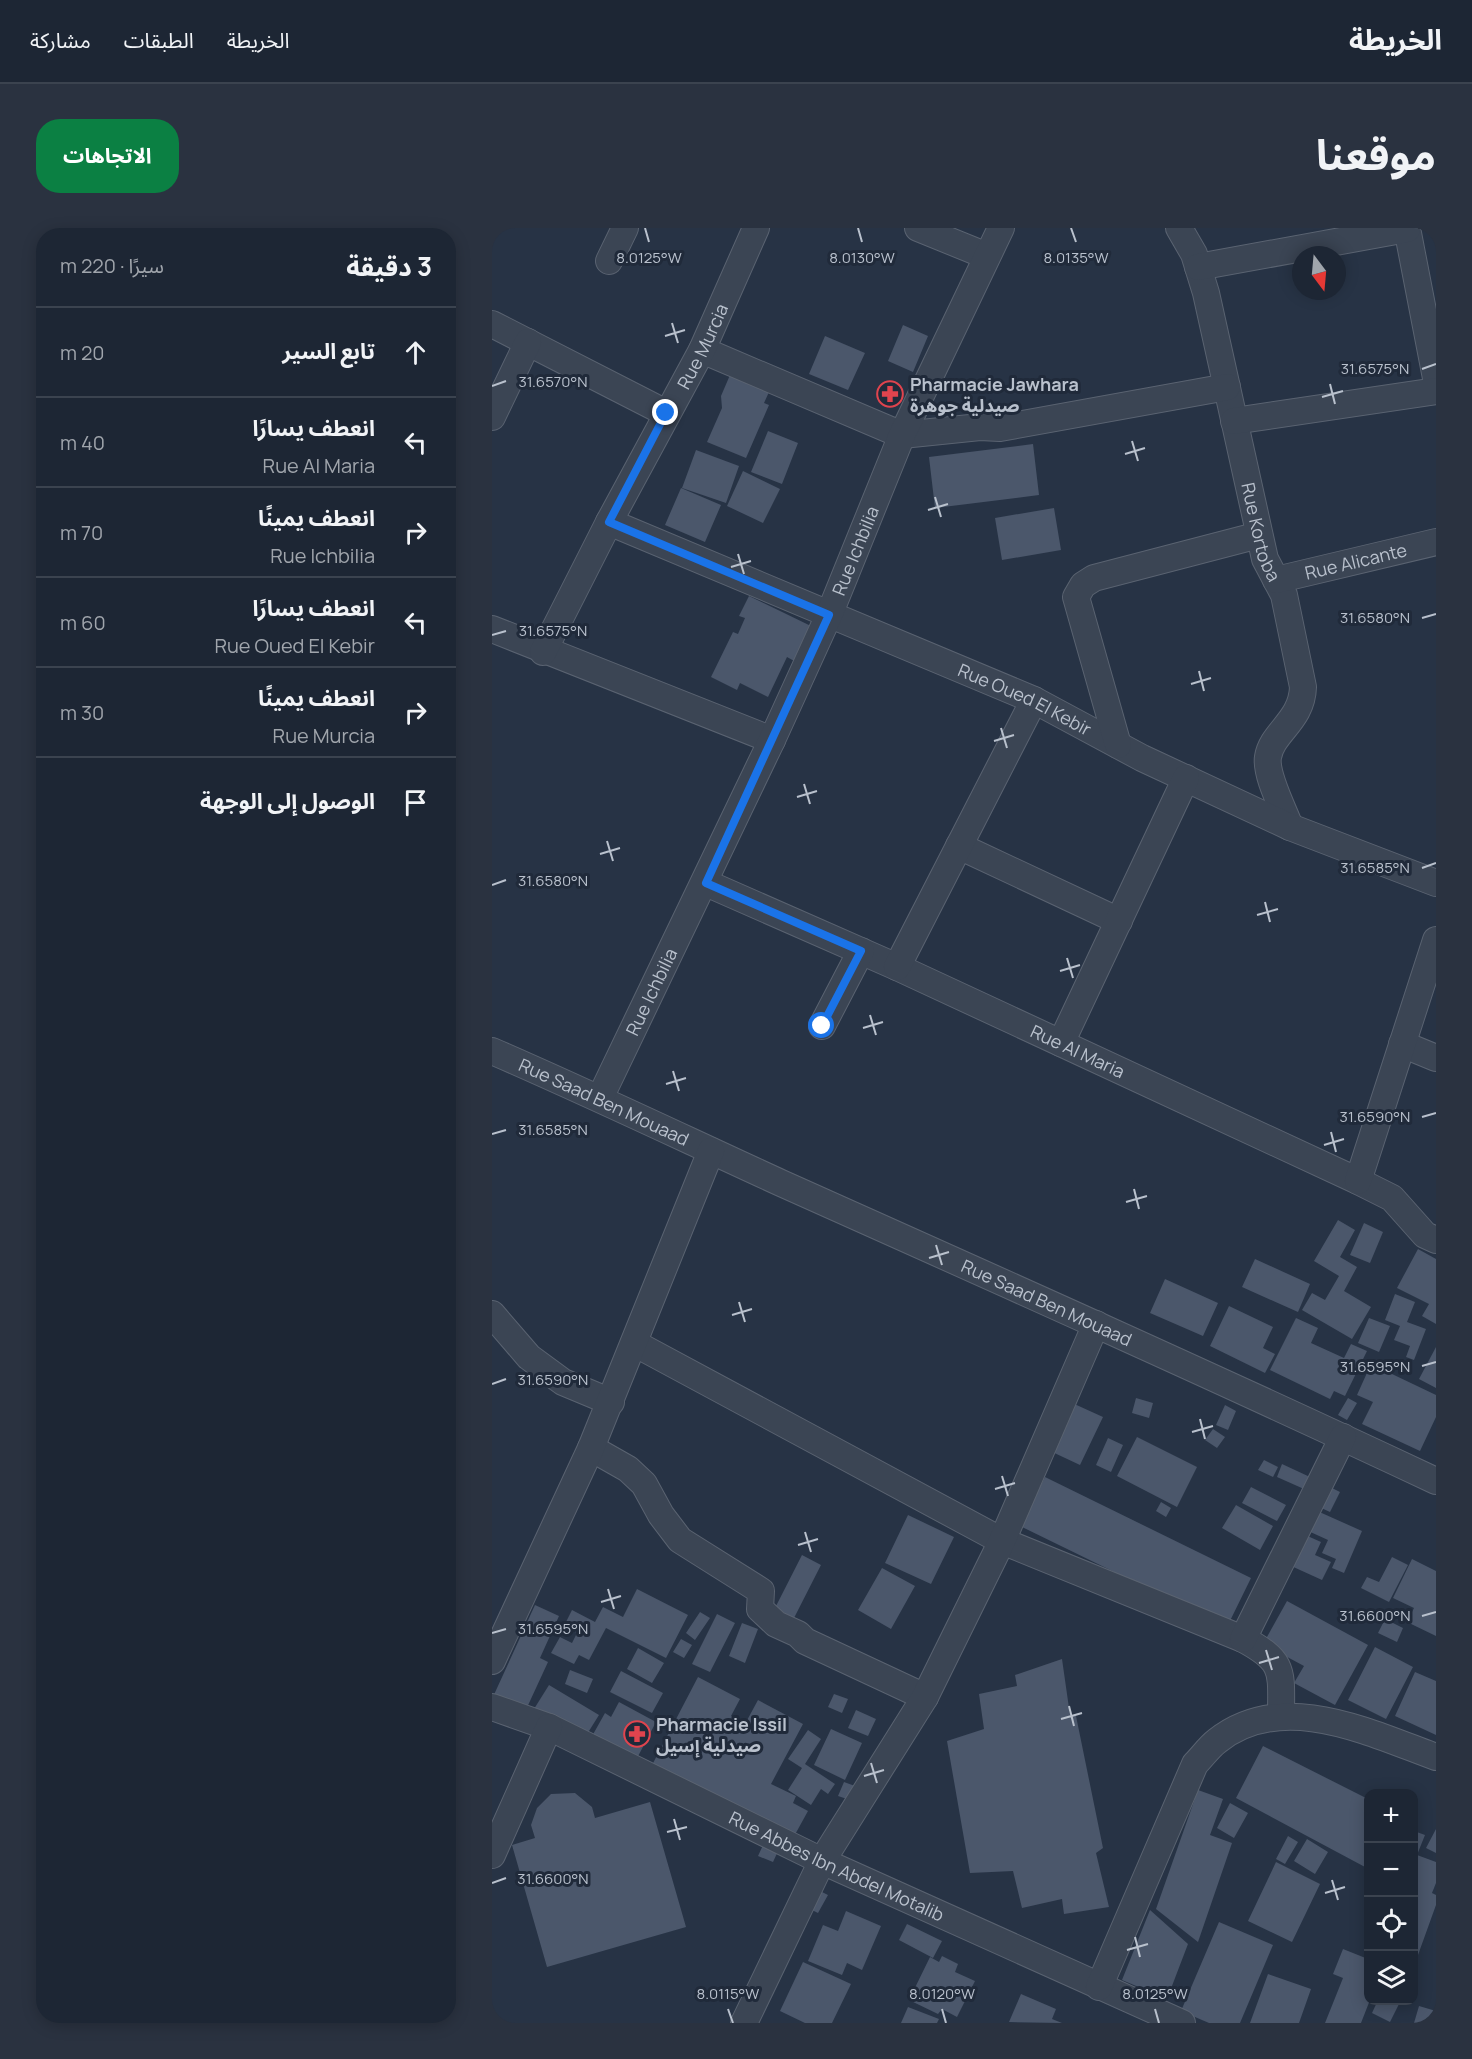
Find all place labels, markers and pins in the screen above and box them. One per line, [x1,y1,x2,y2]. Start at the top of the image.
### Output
place label: Pharmacie Jawhara صيدلية جوهرة [910,372,1079,417]
pharmacy icon: Pharmacie Jawhara صيدلية جوهرة [875,379,905,409]
place label: Pharmacie Issil صيدلية إسيل [656,1712,787,1758]
pharmacy icon: Pharmacie Issil صيدلية إسيل [622,1719,652,1749]

